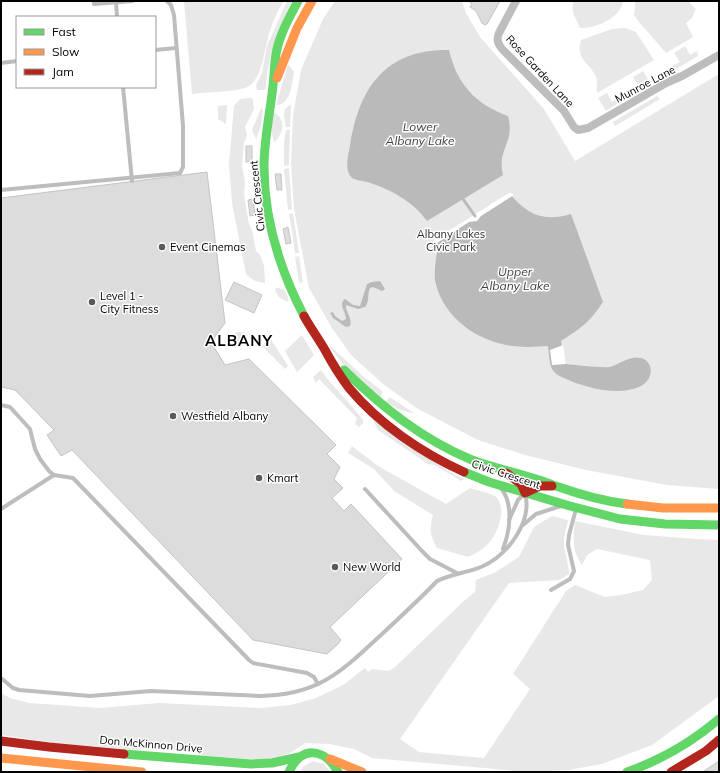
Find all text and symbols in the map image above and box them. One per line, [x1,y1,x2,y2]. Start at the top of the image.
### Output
legend [16,16,156,88]
text: Fast [52,24,76,39]
street label: Rose Garden Lane [503,32,577,110]
text: Slow [52,44,80,59]
street label: Munroe Lane [612,62,678,106]
text: Jam [52,64,74,79]
water label: Lower Albany Lake [385,119,455,148]
street label: Civic Crescent [246,160,268,232]
park label: Albany Lakes Civic Park [417,227,485,254]
place label: Event Cinemas [170,240,246,254]
marker: Event Cinemas [157,242,167,252]
water label: Upper Albany Lake [480,264,550,293]
place label: Level 1 - City Fitness [100,289,159,316]
marker: Level 1 - City Fitness [87,297,97,307]
district label: ALBANY [205,331,273,350]
place label: Westfield Albany [181,409,269,423]
marker: Westfield Albany [168,411,178,421]
street label: Civic Crescent [470,456,542,492]
place label: Kmart [267,471,299,485]
marker: Kmart [254,473,264,483]
place label: New World [343,560,401,574]
marker: New World [330,562,340,572]
street label: Don McKinnon Drive [99,733,203,755]

